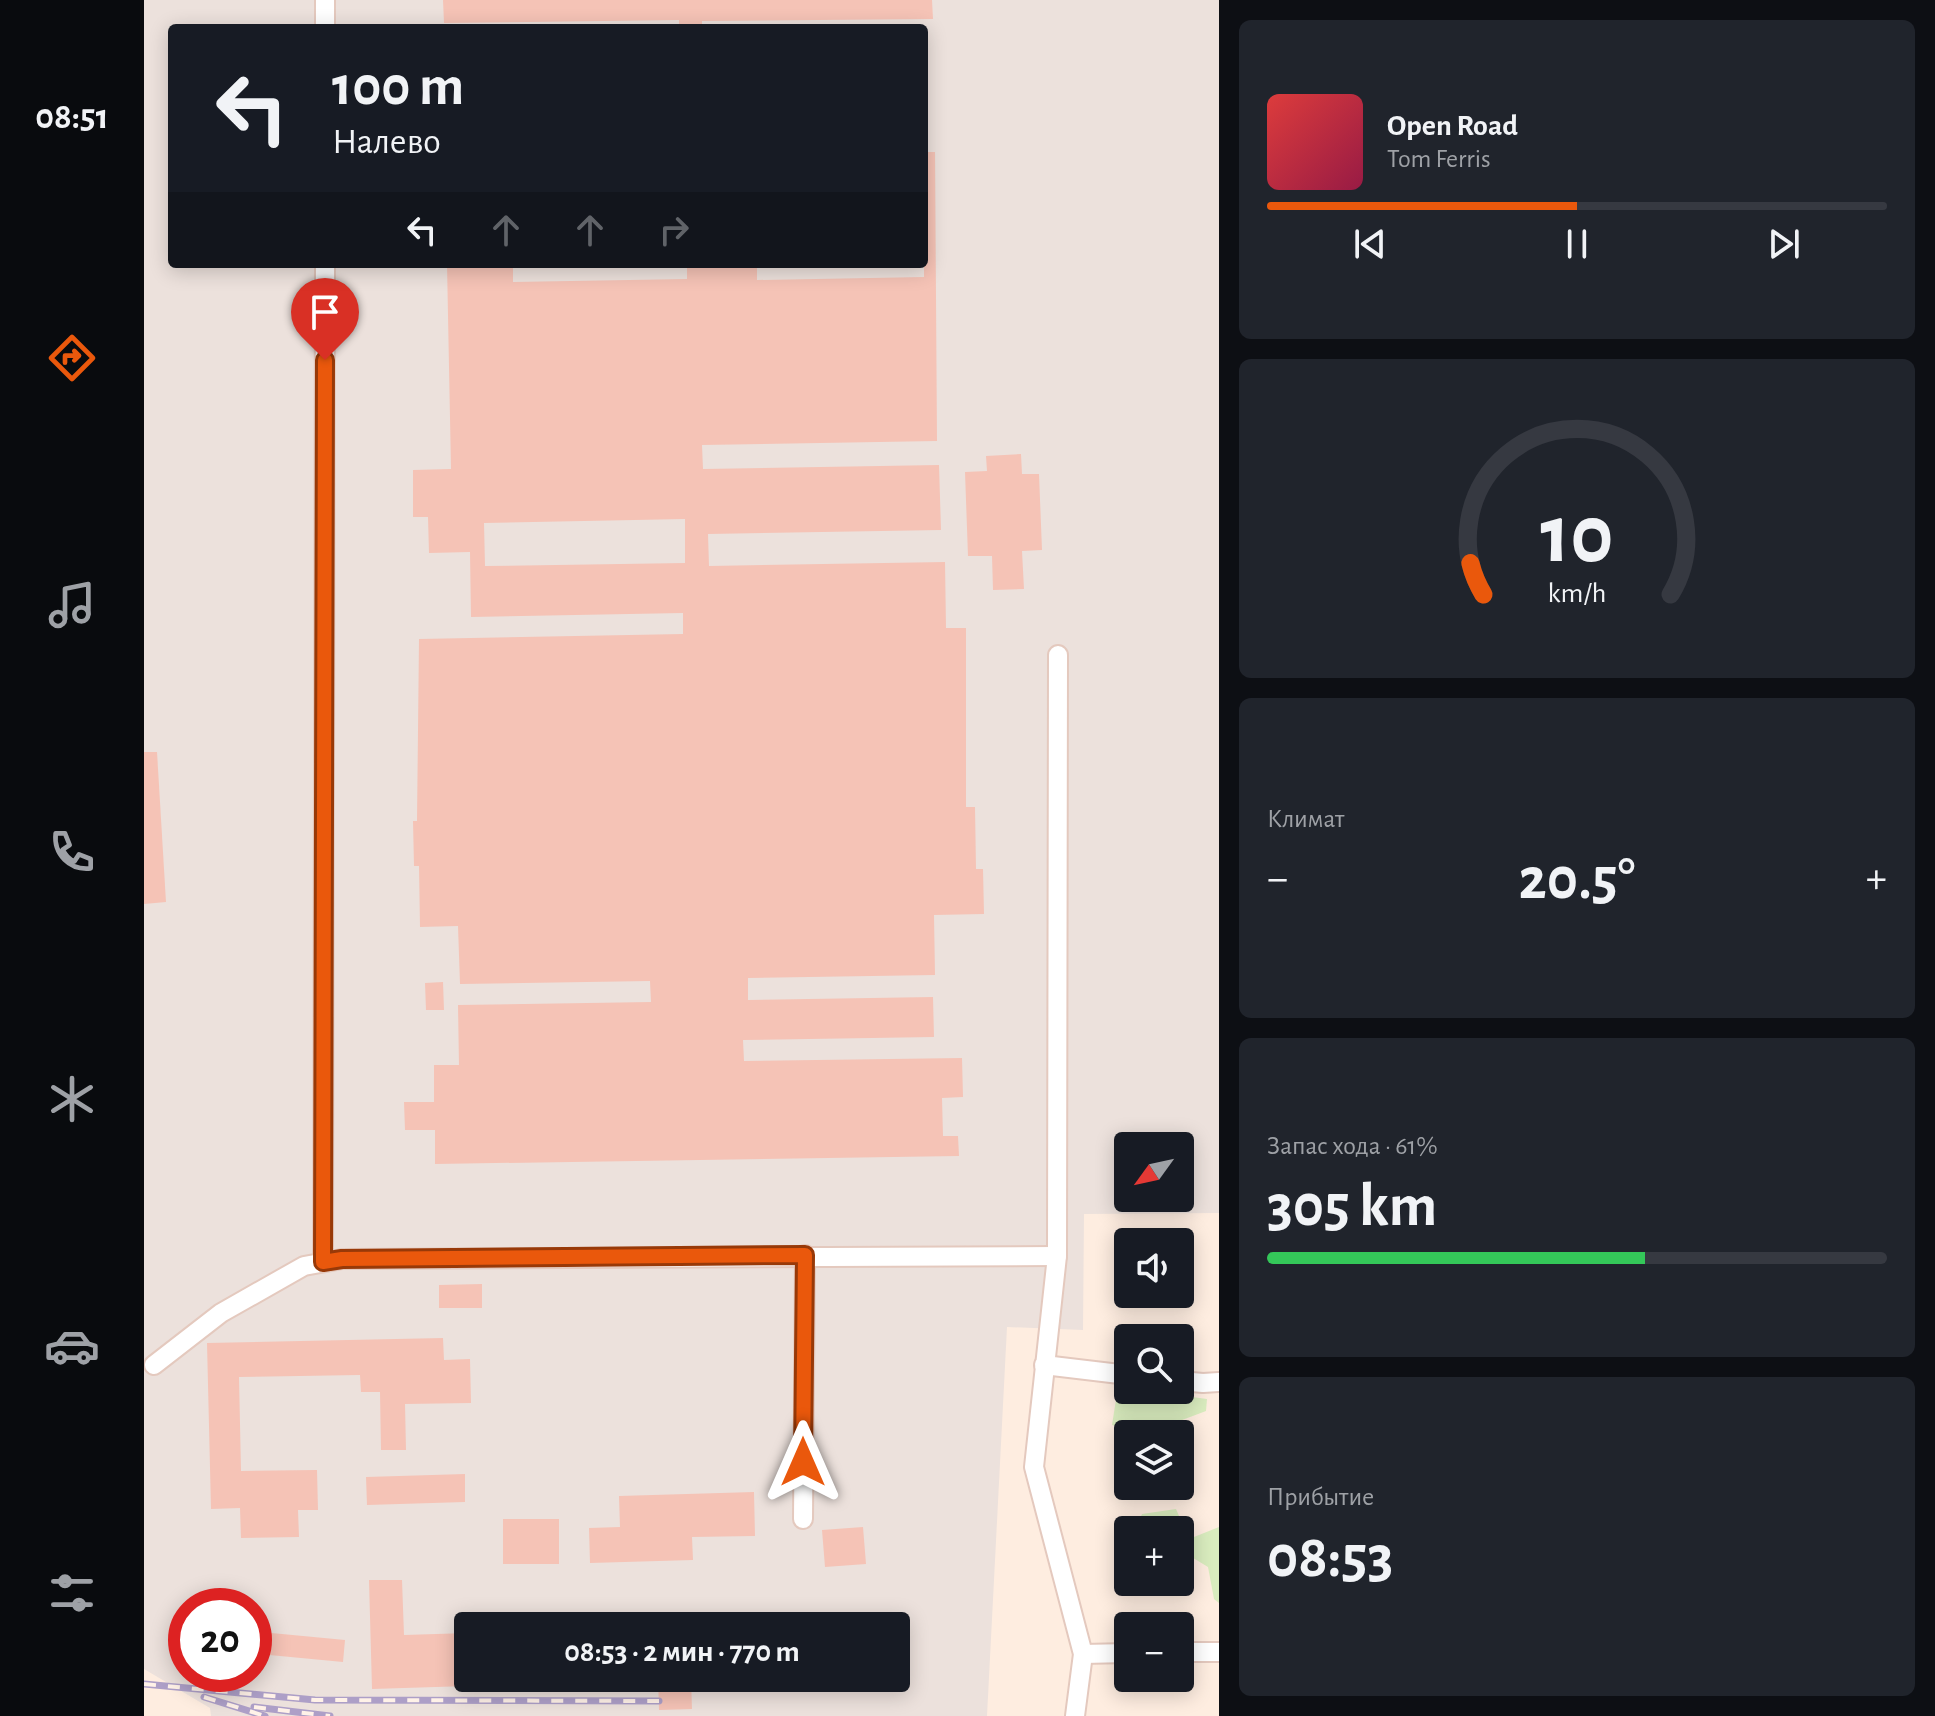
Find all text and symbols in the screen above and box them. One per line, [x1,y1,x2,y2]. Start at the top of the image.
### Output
icon: left [200,56,304,160]
text: 100 m [332,59,464,115]
text: 08:51 [35,99,109,135]
text: Open Road [1387,111,1518,141]
text: Налево [332,124,441,160]
text: Tom Ferris [1387,146,1491,172]
icon: left [400,208,444,252]
icon: ahead [484,208,528,252]
icon: ahead [568,208,612,252]
icon: right [652,208,696,252]
icon: previous [1348,222,1392,266]
icon: pause [1555,222,1599,266]
icon: next [1762,222,1806,266]
pin [291,278,359,360]
icon: arrive [303,290,347,334]
icon: directions [44,330,100,386]
text: 10 [1540,493,1614,577]
icon: music [44,577,100,633]
text: km/h [1548,579,1606,608]
text: Климат [1267,806,1344,832]
icon: phone [44,824,100,880]
text: 20.5° [1519,850,1635,910]
text: − [1267,857,1288,901]
text: + [1866,857,1887,901]
icon: climate [44,1071,100,1127]
north arrow [1114,1132,1194,1212]
map controls [1114,1132,1194,1692]
text: Запас хода · 61% [1267,1133,1438,1159]
text: 305 km [1267,1177,1437,1237]
button: sound [1114,1228,1194,1308]
icon: car [44,1318,100,1374]
button: search [1114,1324,1194,1404]
position arrow [761,1420,845,1504]
button: layers [1114,1420,1194,1500]
text: Прибытие [1267,1484,1374,1510]
button: + [1114,1516,1194,1596]
text: 08:53 [1267,1528,1393,1588]
icon: filters [44,1565,100,1621]
speed limit sign: 20 [168,1588,272,1692]
button: − [1114,1612,1194,1692]
text: 08:53 · 2 мин · 770 m [564,1637,800,1667]

